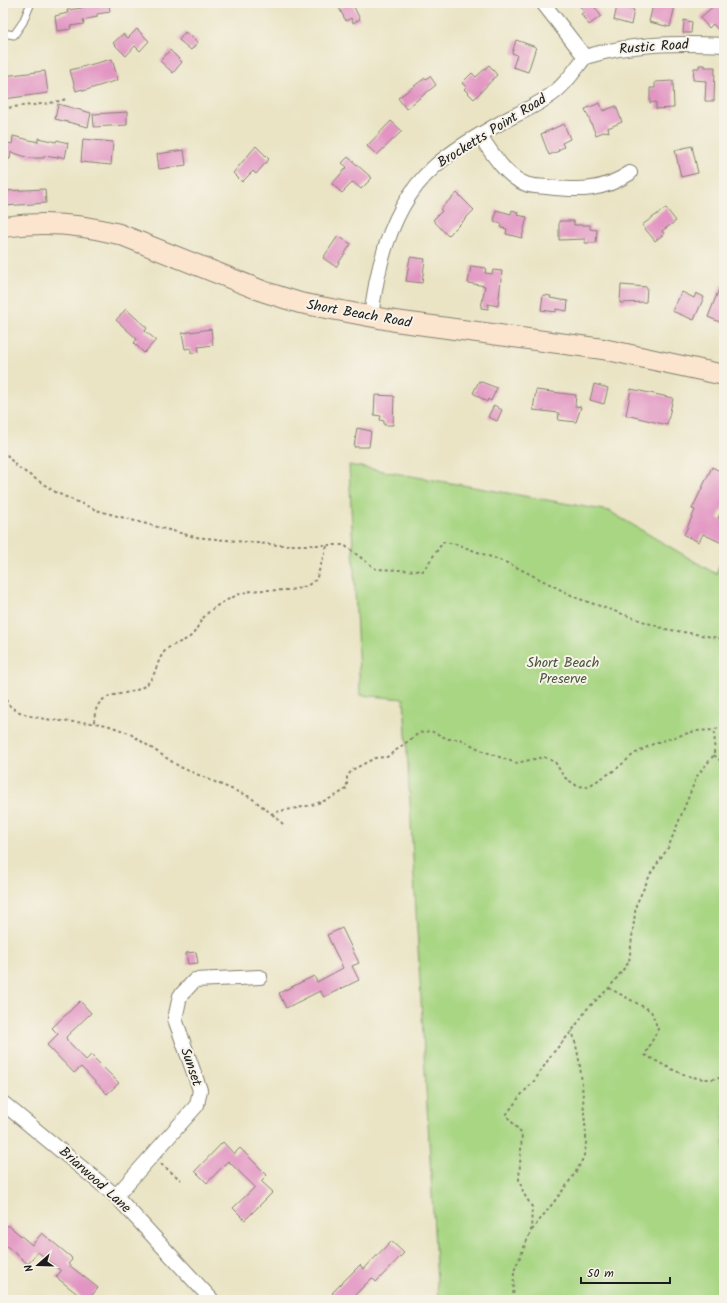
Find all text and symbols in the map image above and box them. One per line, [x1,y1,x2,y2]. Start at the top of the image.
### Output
street label: Rustic Road [619,34,690,60]
street label: Brocketts Point Road [433,88,552,174]
street label: Short Beach Road [305,294,414,334]
park label: Short Beach Preserve [527,652,599,690]
street label: Sunset [174,1045,208,1090]
street label: Briarwood Lane [54,1141,137,1219]
north arrow [18,1245,58,1285]
scale bar [581,1259,670,1285]
text: N [20,1262,39,1274]
text: 50 m [587,1264,614,1283]

